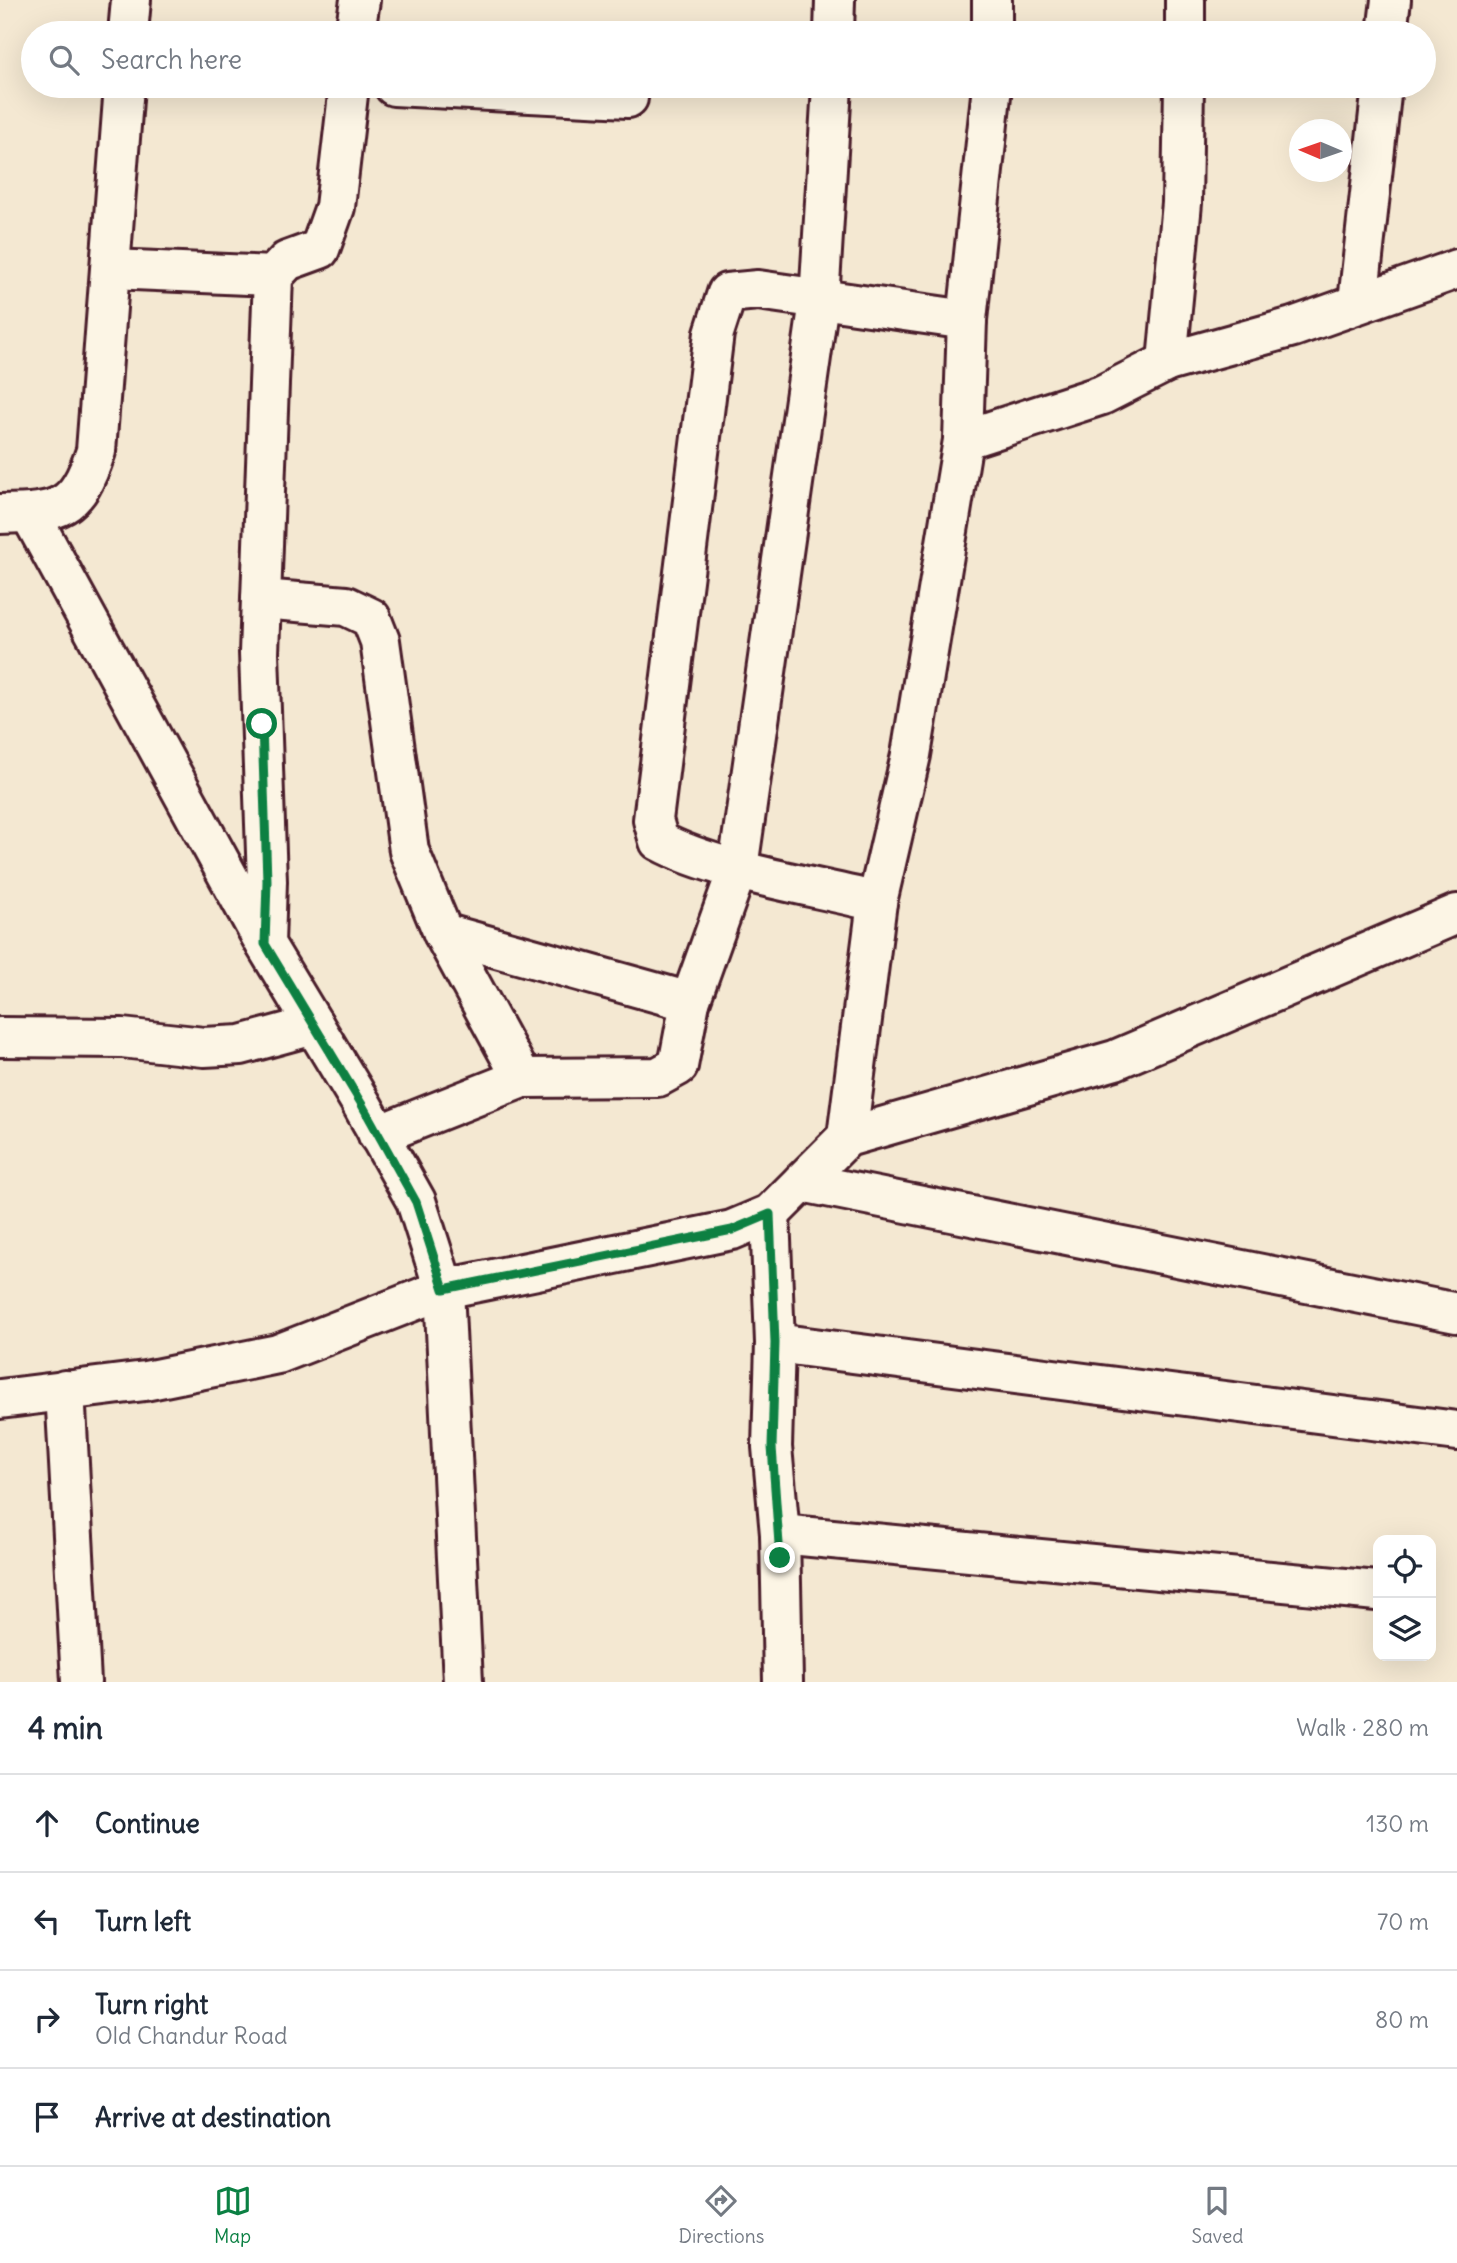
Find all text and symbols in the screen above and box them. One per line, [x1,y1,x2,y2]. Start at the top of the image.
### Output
search box [21,21,1436,98]
icon: search [45,41,83,79]
text: Search here [101,43,242,76]
north arrow [1289,119,1352,182]
route start [246,708,277,739]
map controls [1373,1535,1436,1661]
button: locate [1373,1535,1436,1598]
route end [764,1542,795,1573]
button: layers [1373,1598,1436,1661]
text: 4 min [28,1709,103,1747]
text: Walk · 280 m [1296,1713,1429,1742]
icon: ahead [28,1804,66,1842]
text: Continue [95,1807,200,1840]
text: 130 m [1366,1809,1429,1838]
icon: left [28,1902,66,1940]
text: Turn left [95,1905,191,1938]
text: 70 m [1377,1907,1429,1936]
text: Turn right [95,1988,208,2021]
icon: right [28,2000,66,2038]
text: 80 m [1375,2005,1429,2034]
text: Old Chandur Road [95,2021,288,2050]
icon: arrive [28,2098,66,2136]
text: Arrive at destination [95,2101,331,2134]
tab: Map [214,2182,252,2248]
tab: Directions [679,2182,764,2248]
tab: Saved [1191,2182,1243,2248]

